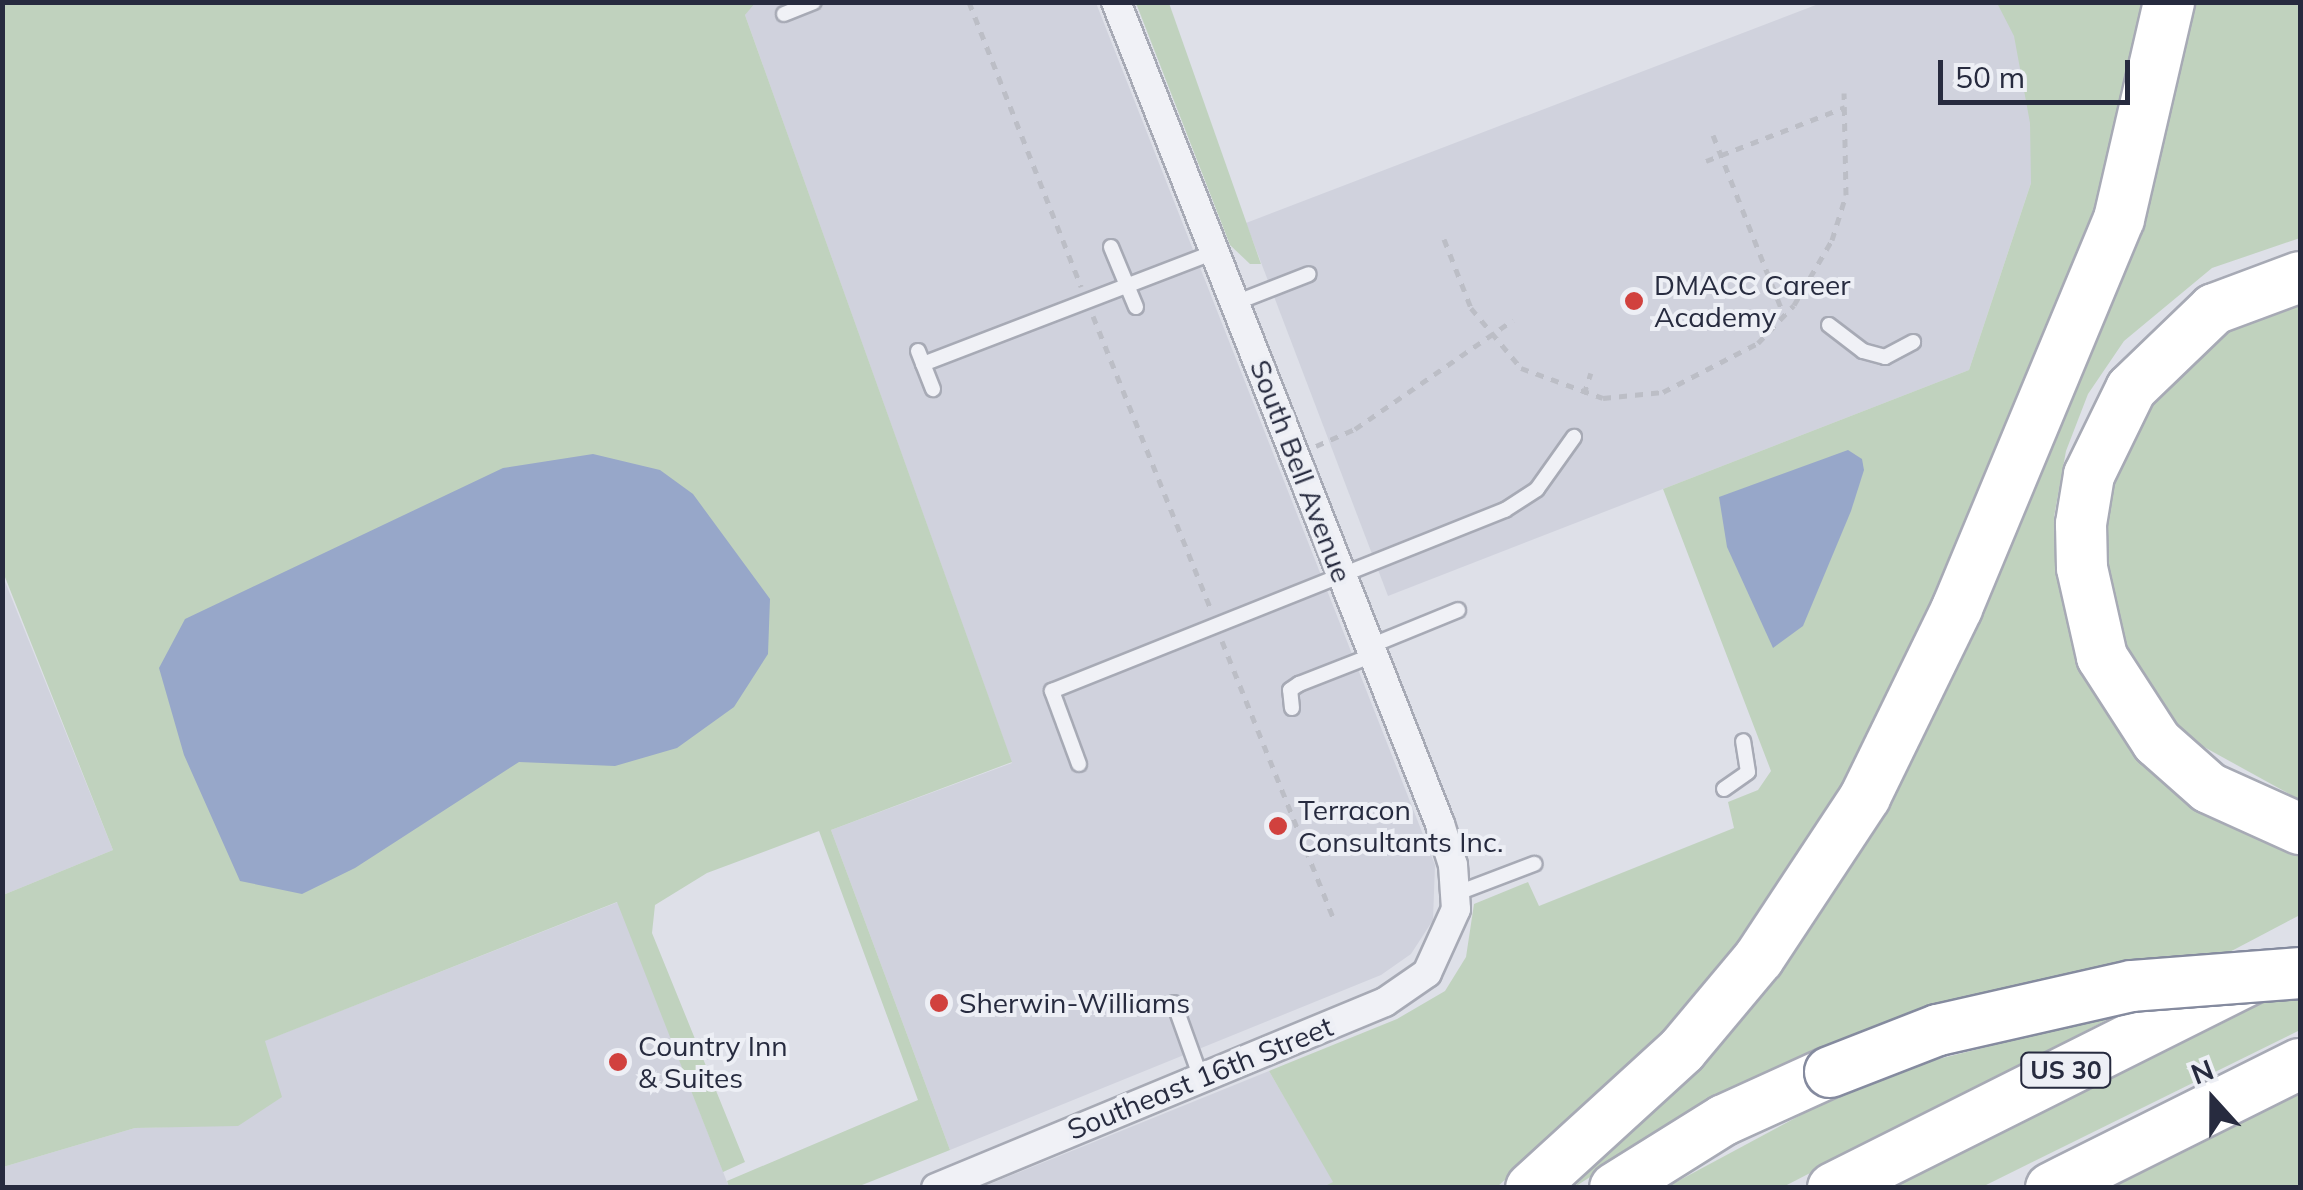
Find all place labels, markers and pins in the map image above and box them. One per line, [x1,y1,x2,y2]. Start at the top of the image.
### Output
place label: DMACC Career Academy [1654,268,1850,334]
marker: DMACC Career Academy [1623,290,1645,312]
place label: Terracon Consultants Inc. [1298,793,1503,859]
marker: Terracon Consultants Inc. [1267,815,1289,837]
place label: Sherwin-Williams [959,986,1190,1020]
marker: Sherwin-Williams [928,992,950,1014]
place label: Country Inn & Suites [638,1029,788,1095]
marker: Country Inn & Suites [607,1051,629,1073]

